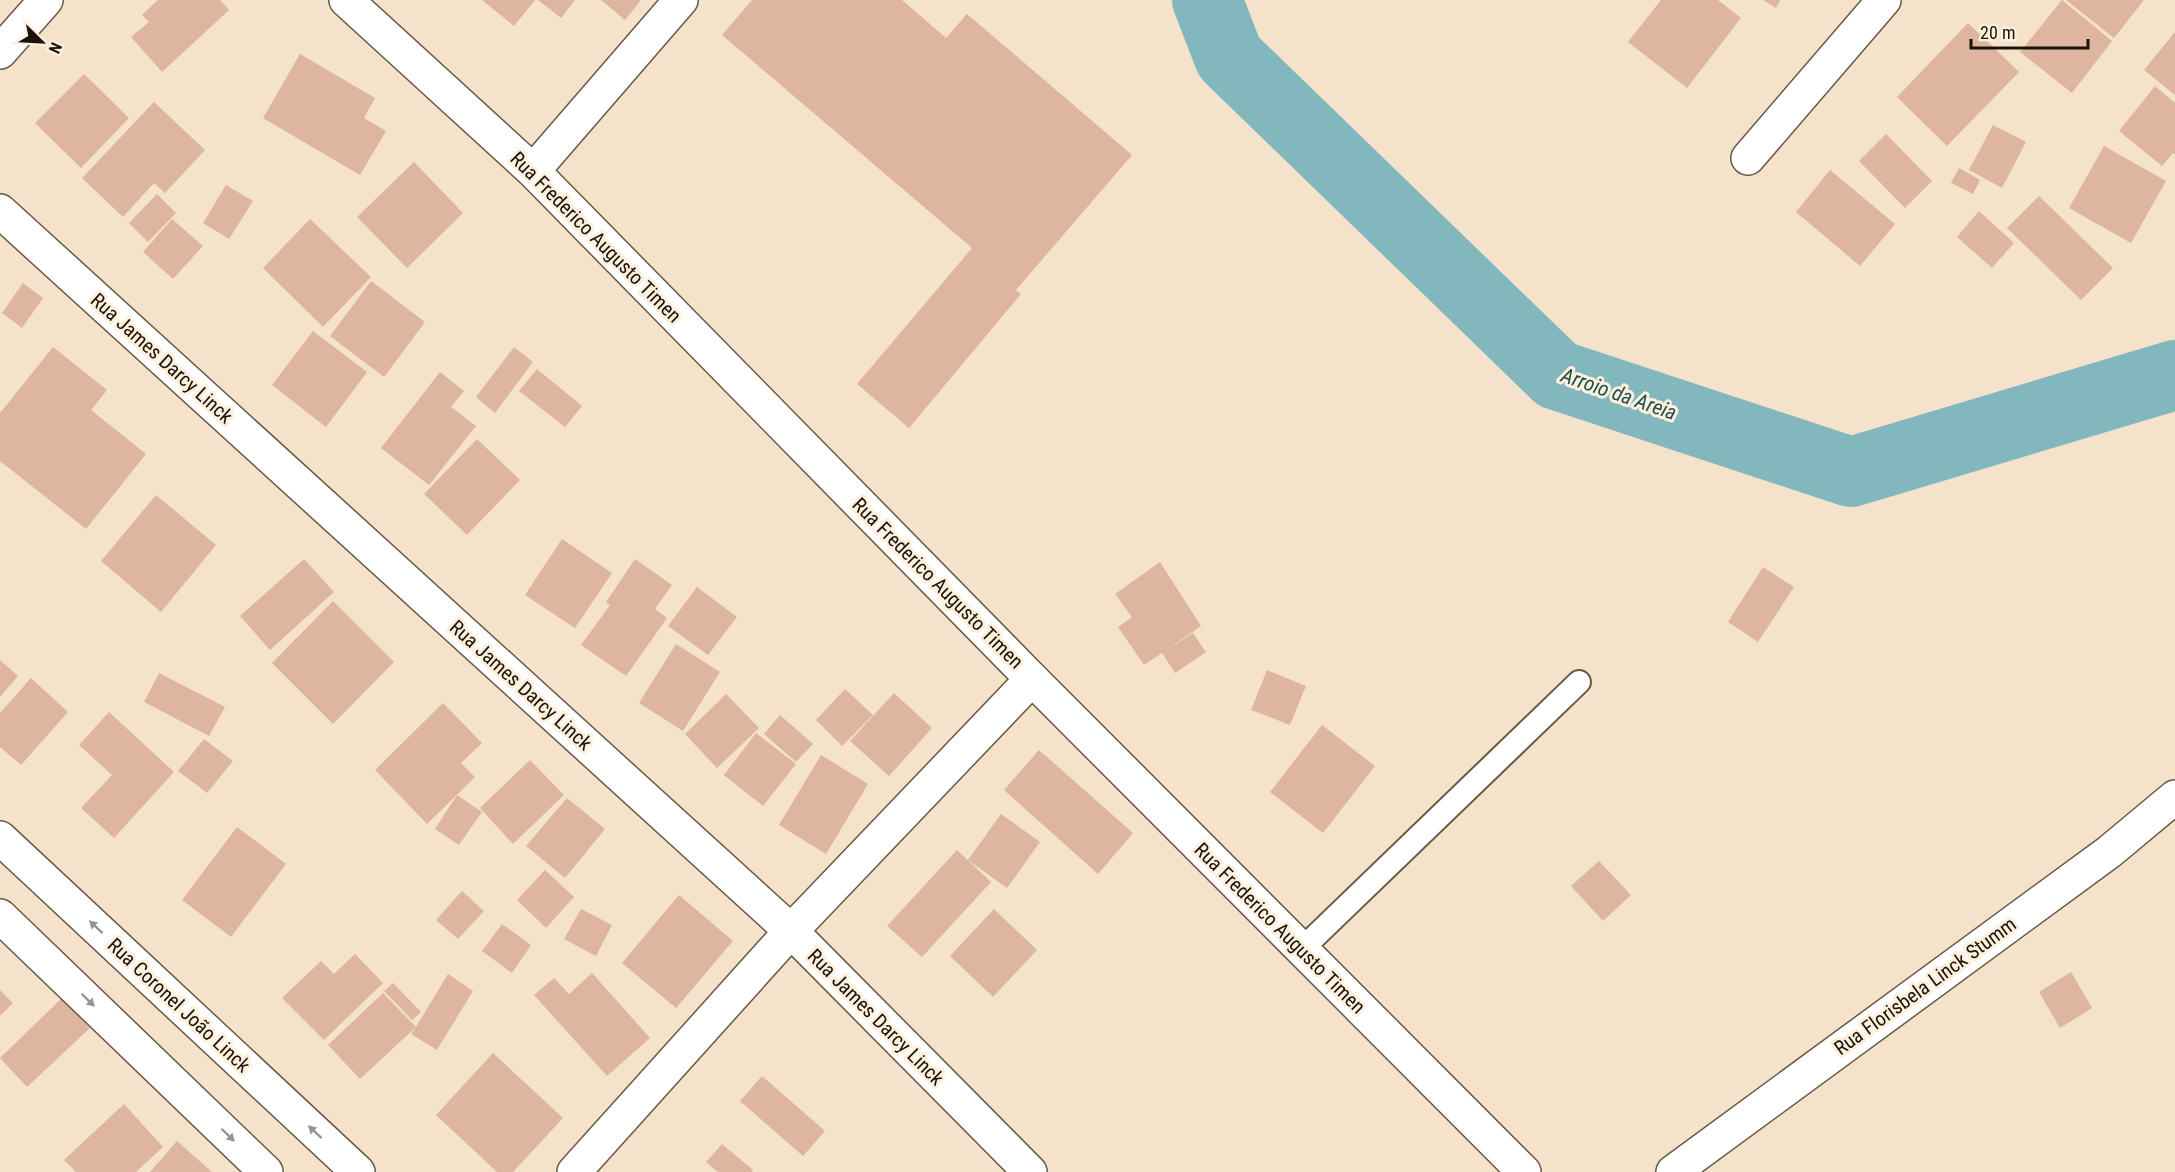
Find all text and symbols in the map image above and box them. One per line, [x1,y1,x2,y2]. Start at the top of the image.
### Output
north arrow [12,12,72,72]
scale bar [1971,12,2088,50]
text: 20 m [1980,22,2015,43]
text: N [45,40,66,56]
street label: Rua Frederico Augusto Timen [506,147,686,327]
street label: Rua James Darcy Linck [86,288,238,428]
water label: Arroio da Areia [1557,363,1680,425]
street label: Rua Frederico Augusto Timen [848,493,1028,673]
street label: Rua James Darcy Linck [445,615,597,755]
street label: Rua Frederico Augusto Timen [1190,838,1370,1018]
street label: Rua Florisbela Linck Stumm [1829,912,2021,1060]
one-way arrow [88,920,103,934]
street label: Rua Coronel João Linck [103,933,255,1077]
street label: Rua James Darcy Linck [803,944,949,1090]
one-way arrow [80,993,95,1007]
one-way arrow [308,1126,323,1139]
one-way arrow [221,1128,235,1142]

